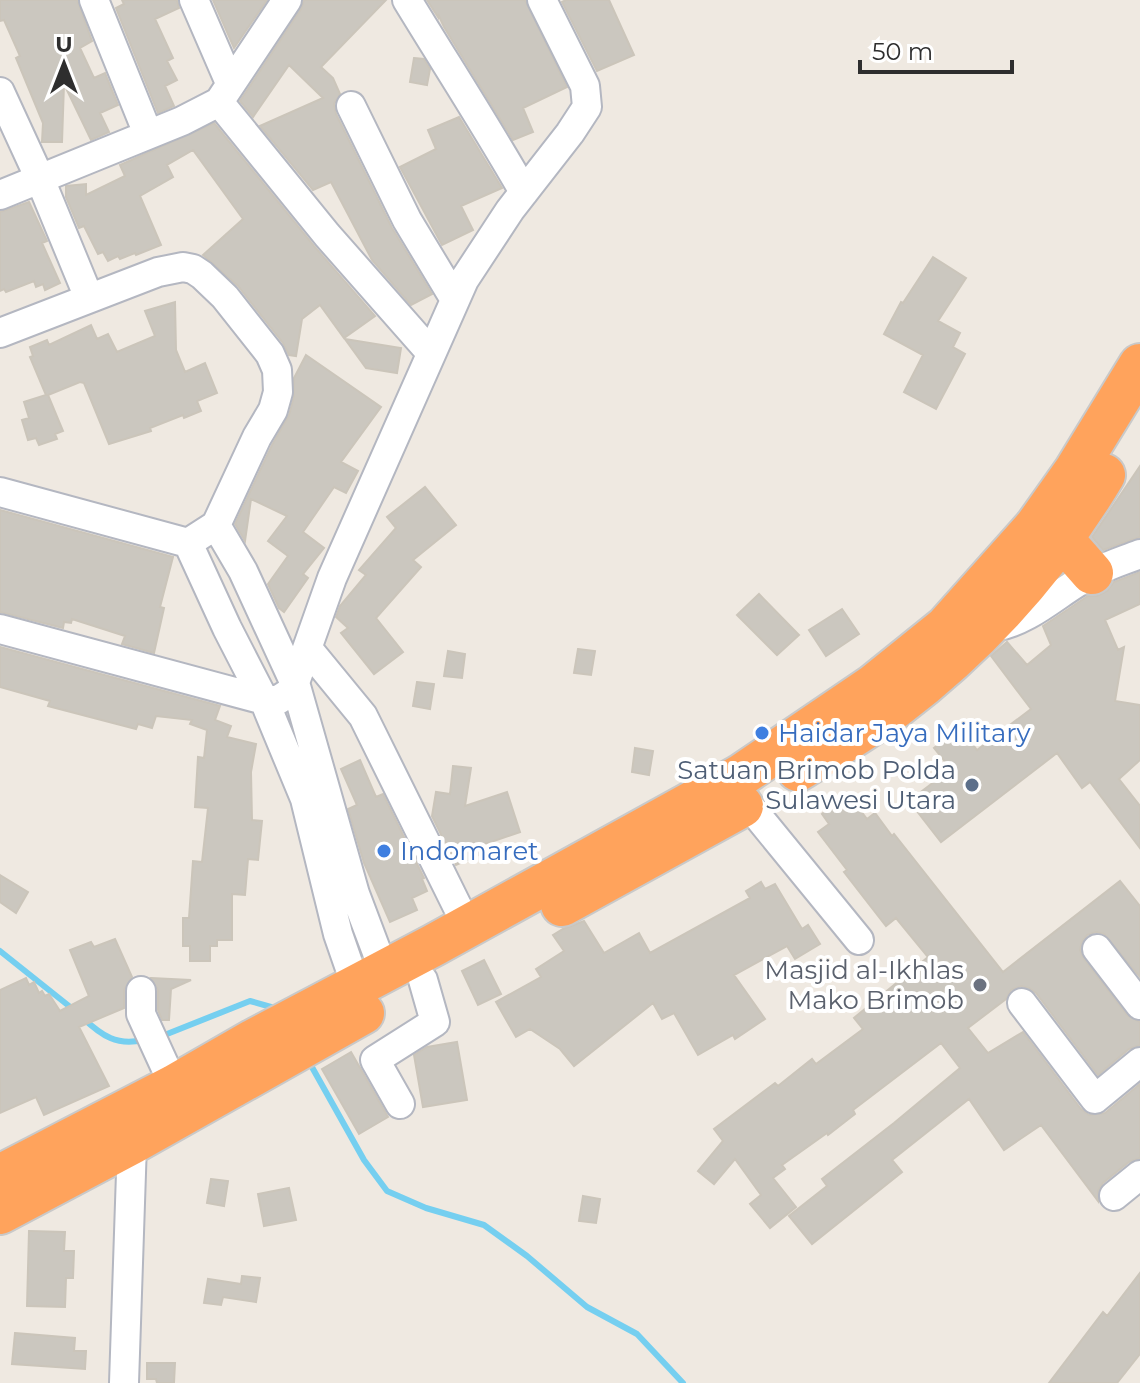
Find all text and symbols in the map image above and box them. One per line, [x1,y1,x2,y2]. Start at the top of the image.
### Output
north arrow [24,24,104,104]
scale bar [860,24,1012,74]
text: U [55,31,73,58]
text: 50 m [872,37,933,66]
place label: Haidar Jaya Military [778,717,1031,749]
marker: Haidar Jaya Military [753,724,771,742]
place label: Satuan Brimob Polda Sulawesi Utara [677,754,956,816]
marker: Satuan Brimob Polda Sulawesi Utara [963,776,981,794]
place label: Indomaret [400,835,539,867]
marker: Indomaret [375,842,393,860]
place label: Masjid al-Ikhlas Mako Brimob [764,954,964,1016]
marker: Masjid al-Ikhlas Mako Brimob [971,976,989,994]

